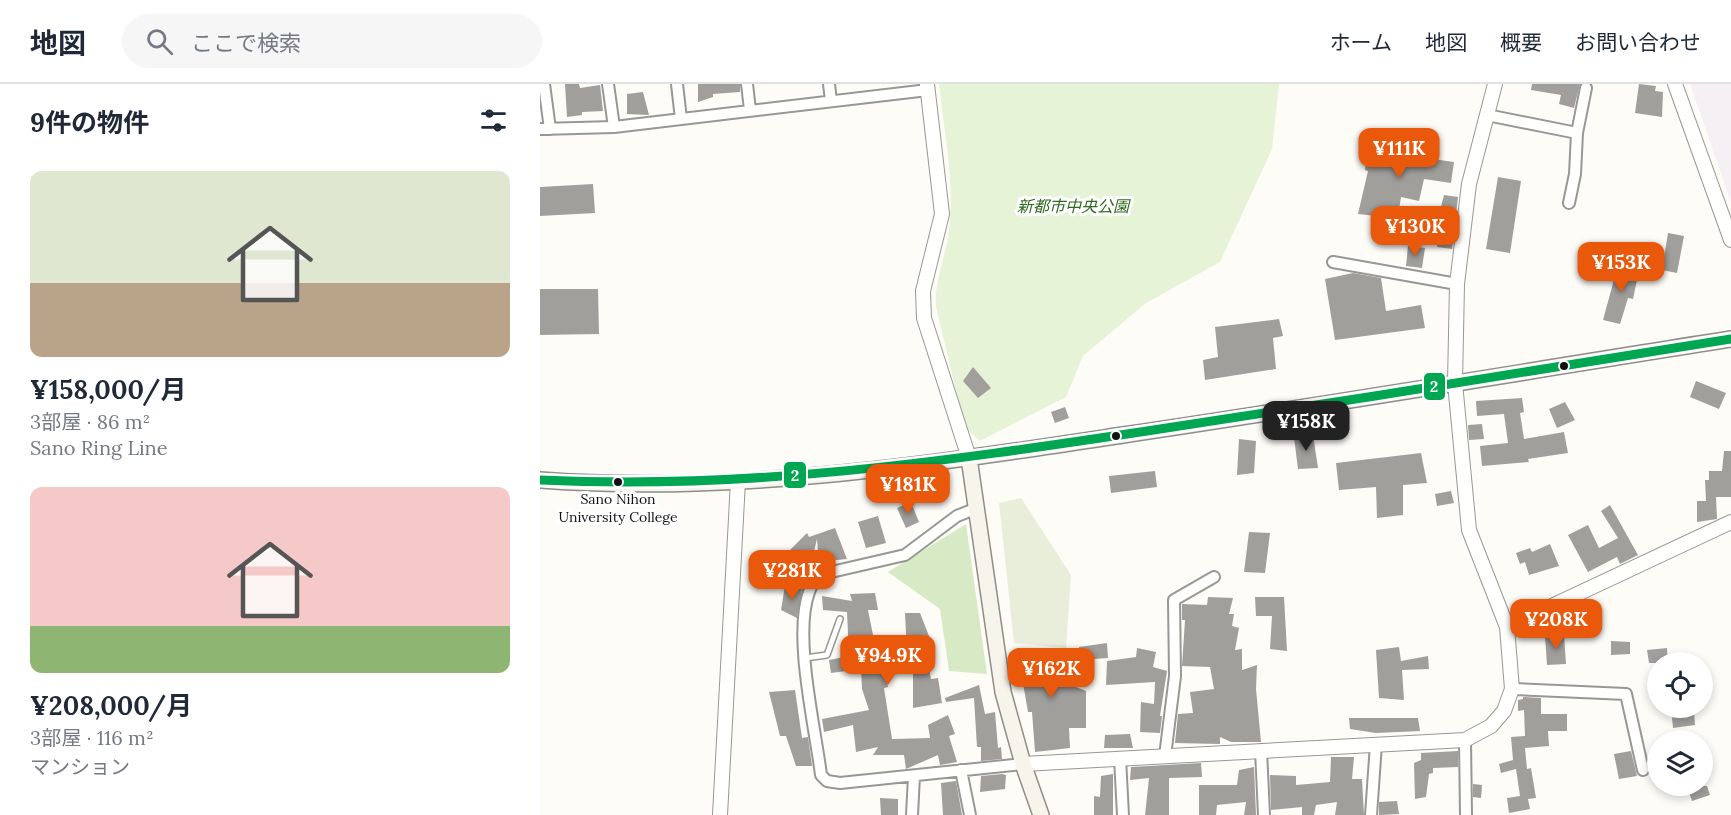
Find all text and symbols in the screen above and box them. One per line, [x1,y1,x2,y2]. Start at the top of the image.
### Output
search box [122,14,542,68]
text: 地図 [30,25,86,61]
icon: search [143,25,176,58]
text: ここで検索 [191,29,301,57]
text: ホーム [1330,29,1392,56]
text: 地図 [1425,29,1467,56]
text: 概要 [1500,29,1542,56]
text: お問い合わせ [1575,29,1701,56]
icon: filters [477,104,510,137]
text: 9件の物件 [30,106,149,139]
pin: ¥111K [1357,128,1441,179]
text: ¥111K [1372,135,1426,160]
park label: 新都市中央公園 [1017,196,1131,216]
pin: ¥130K [1373,206,1457,257]
icon: home [216,210,324,318]
text: ¥130K [1385,213,1445,238]
pin: ¥153K [1579,242,1663,293]
text: ¥153K [1592,249,1650,274]
unlabelled marker [1558,360,1570,372]
line badge: 2 [1423,372,1446,401]
text: ¥158,000/月 [30,373,186,406]
text: 2 [1430,376,1438,396]
pin: ¥158K [1264,401,1348,452]
text: ¥158K [1276,408,1336,433]
text: 3部屋 · 86 m² [30,409,150,434]
unlabelled marker [1110,430,1122,442]
text: Sano Ring Line [30,435,168,460]
line badge: 2 [783,461,807,489]
pin: ¥181K [866,464,950,515]
text: 2 [791,465,799,485]
text: ¥181K [880,471,936,496]
marker: Sano Nihon University College [612,476,624,488]
place label: Sano Nihon University College [558,490,678,526]
icon: home [216,526,324,634]
pin: ¥281K [750,550,834,601]
text: ¥281K [763,557,821,582]
pin: ¥208K [1514,599,1598,650]
text: ¥208K [1524,606,1588,631]
pin: ¥94.9K [839,635,937,686]
text: ¥94.9K [854,642,922,667]
pin: ¥162K [1009,648,1093,699]
map controls [1647,652,1713,796]
button: locate [1647,652,1713,718]
text: ¥162K [1022,655,1080,680]
text: ¥208,000/月 [30,689,192,722]
text: 3部屋 · 116 m² [30,725,154,750]
button: layers [1647,730,1713,796]
text: マンション [30,754,130,779]

